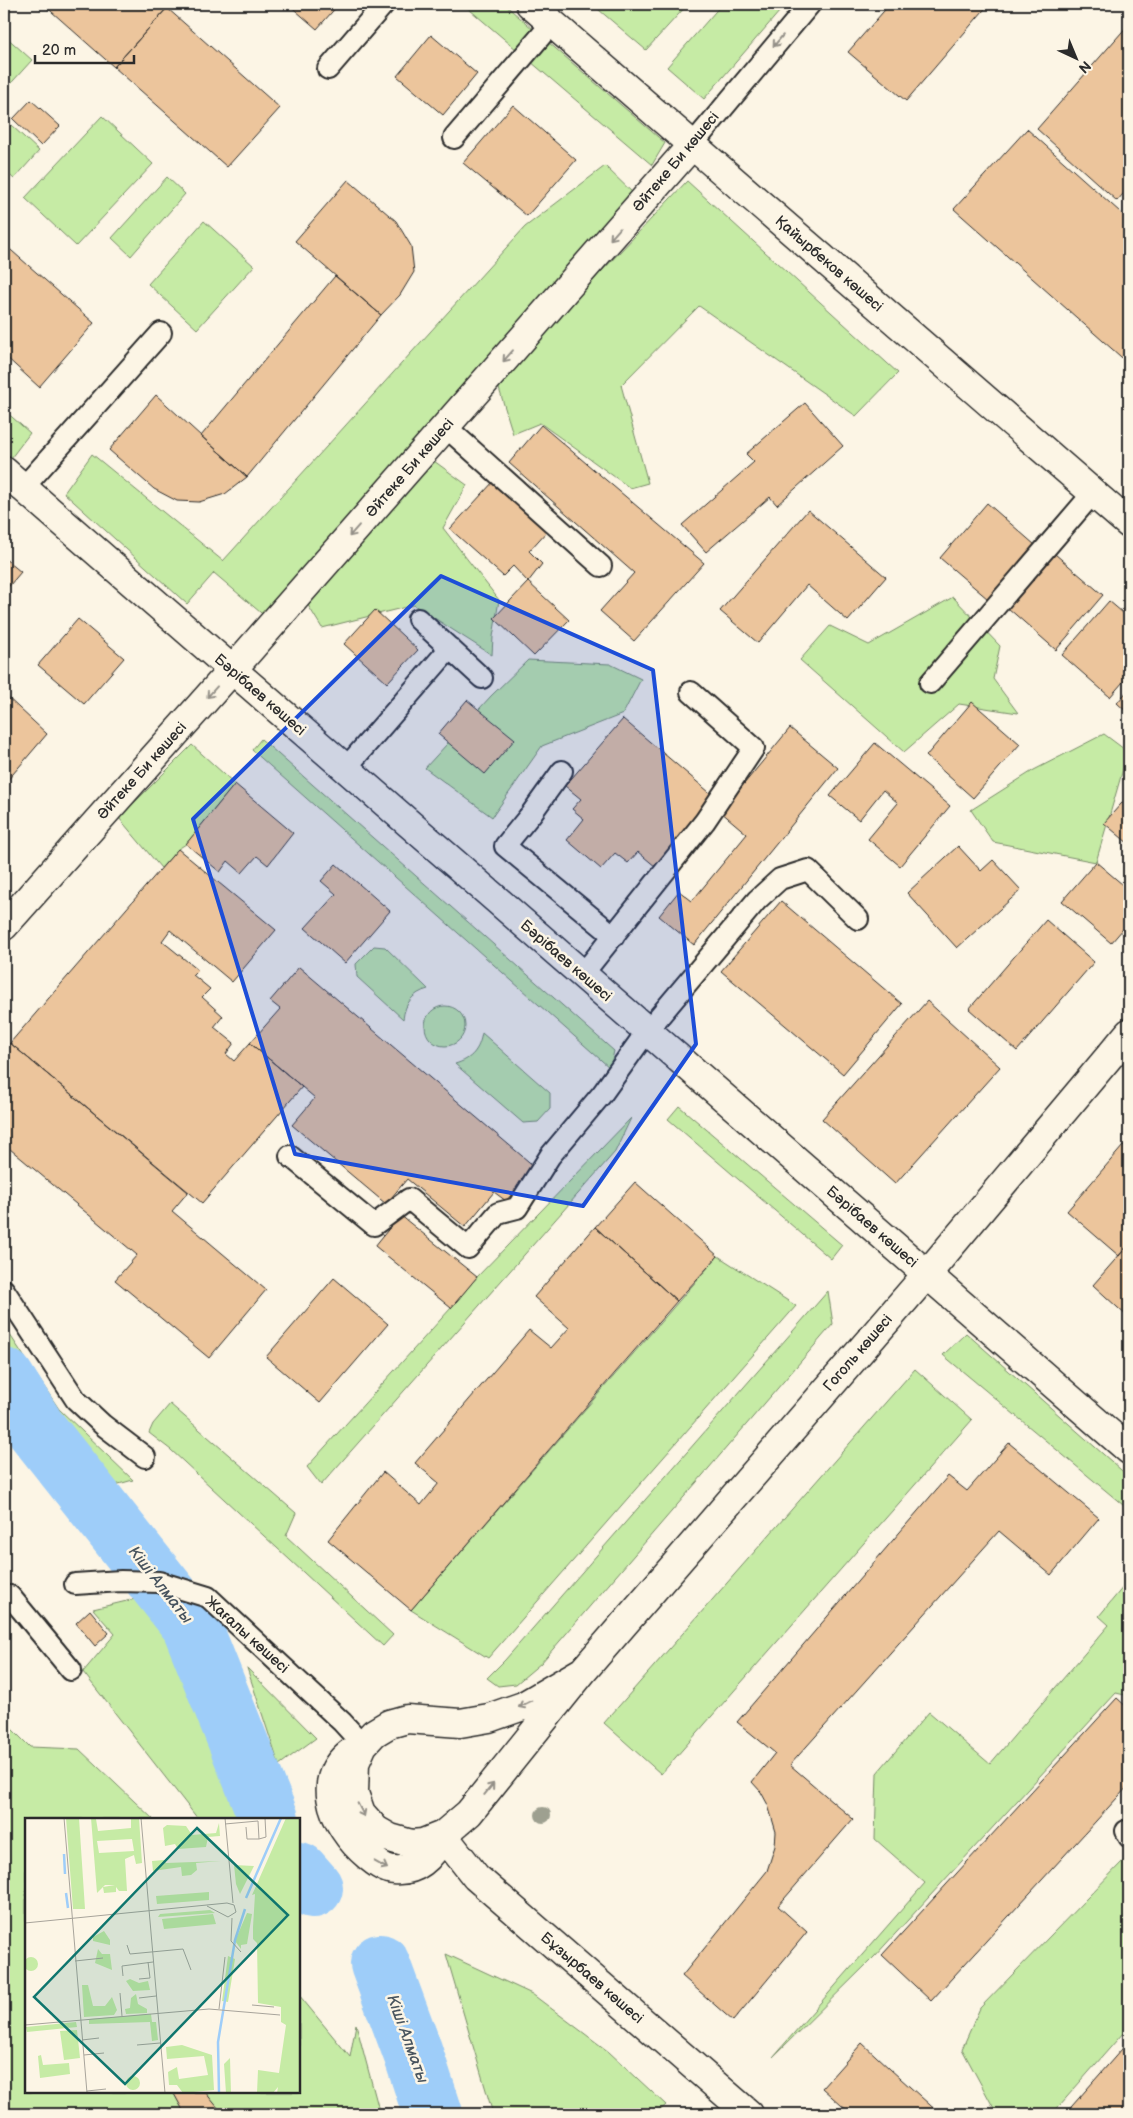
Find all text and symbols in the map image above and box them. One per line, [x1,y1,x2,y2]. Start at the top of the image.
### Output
scale bar [35,32,134,64]
north arrow [1050,32,1100,82]
one-way arrow [773,34,784,47]
text: 20 m [42,41,76,60]
text: N [1075,57,1094,77]
street label: Әйтеке Би көшесі [628,108,724,216]
street label: Қайырбеков көшесі [771,212,887,316]
one-way arrow [610,228,621,241]
one-way arrow [502,350,514,363]
street label: Әйтеке Би көшесі [362,415,458,521]
one-way arrow [349,524,360,537]
street label: Бәрібаев көшесі [210,650,310,740]
one-way arrow [207,686,218,699]
street label: Әйтеке Би көшесі [93,718,191,824]
street label: Бәрібаев көшесі [516,916,616,1006]
street label: Бәрібаев көшесі [822,1182,922,1272]
street label: Гоголь көшесі [819,1310,897,1396]
water label: Кіші Алматы [124,1543,196,1628]
street label: Жағалы көшесі [201,1592,293,1678]
one-way arrow [518,1700,533,1710]
one-way arrow [483,1782,494,1795]
one-way arrow [357,1802,366,1817]
inset map [25,1818,300,2093]
one-way arrow [373,1860,388,1870]
street label: Бұзырбаев көшесі [537,1928,647,2028]
water label: Кіші Алматы [382,1992,432,2086]

